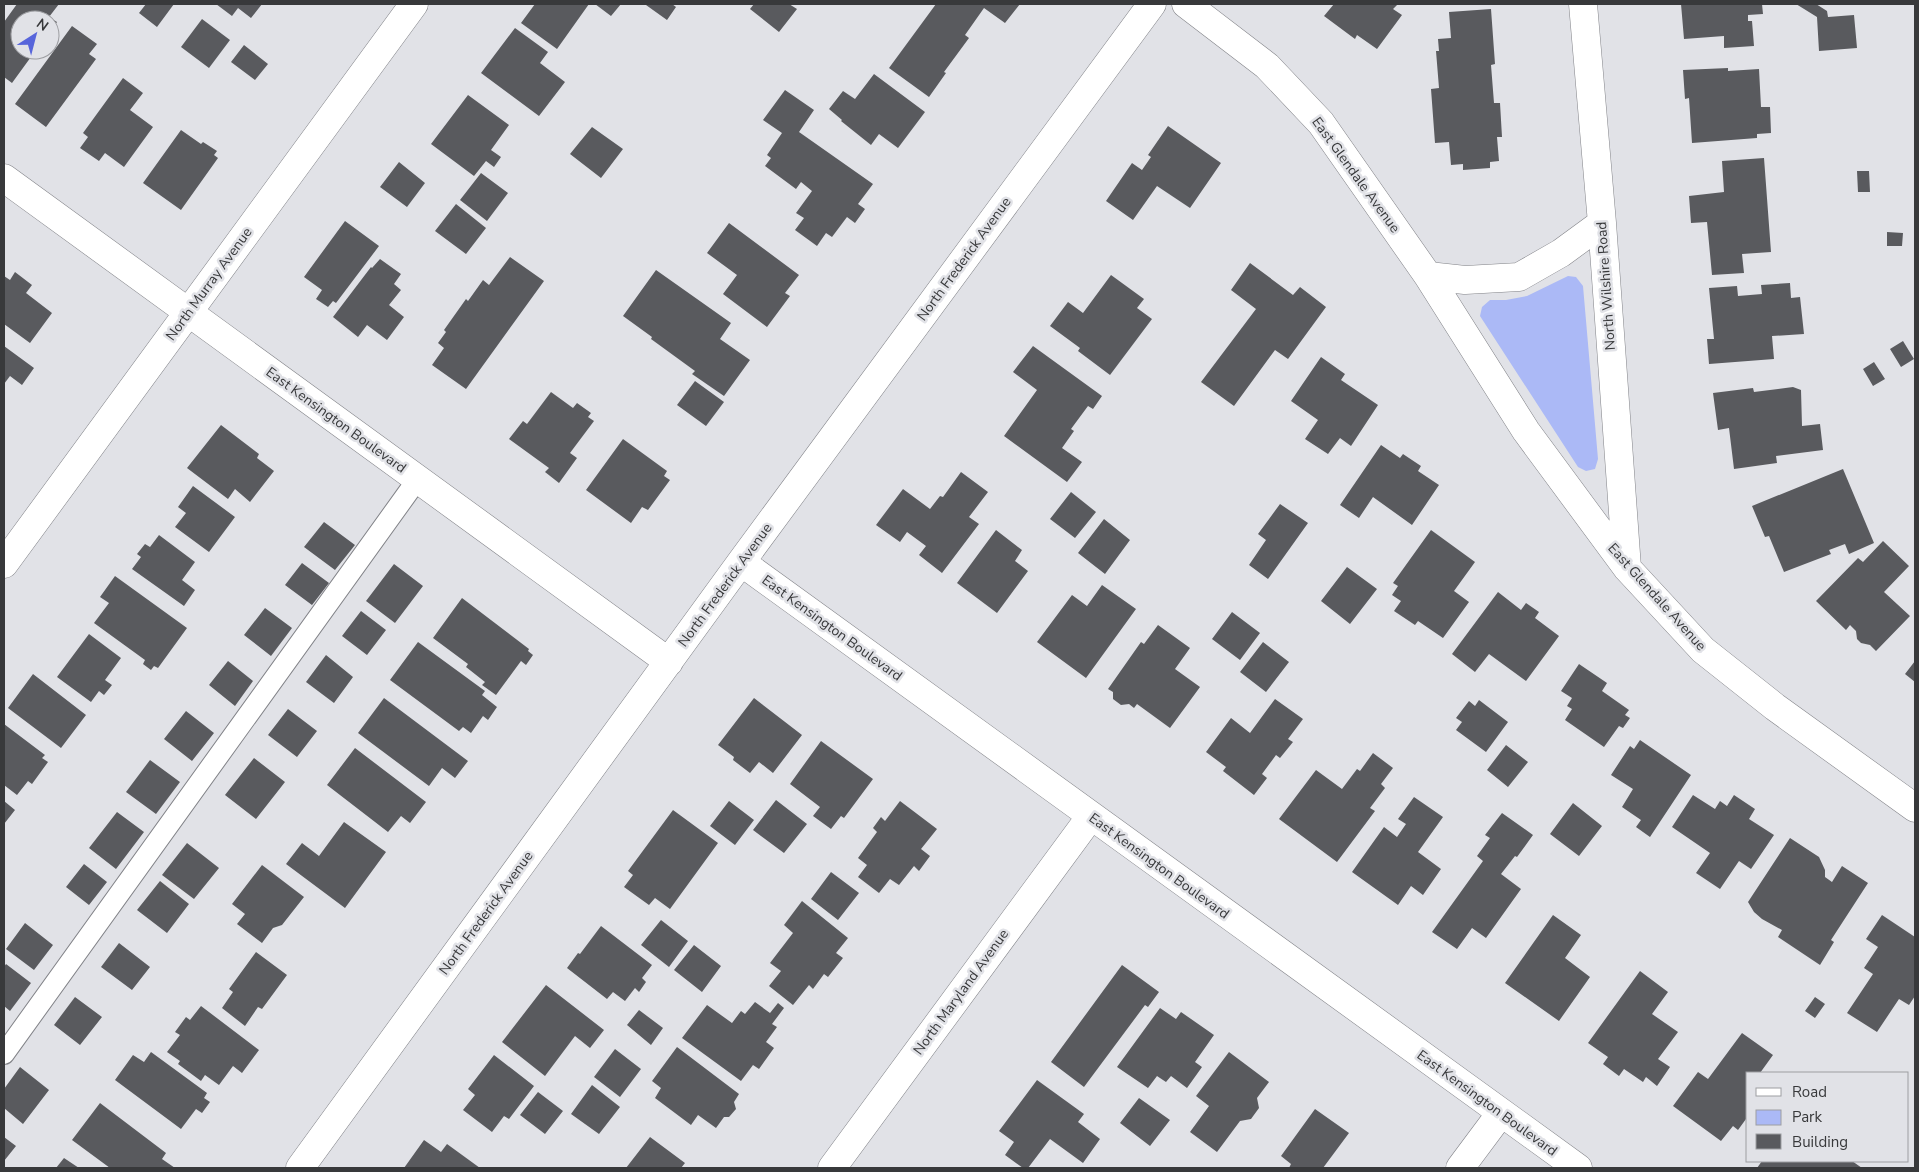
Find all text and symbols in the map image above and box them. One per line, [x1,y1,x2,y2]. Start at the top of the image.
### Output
north arrow [10,10,60,60]
text: N [33,14,52,36]
street label: East Glendale Avenue [1308,113,1404,237]
street label: North Frederick Avenue [913,193,1015,325]
street label: North Wilshire Road [1592,221,1620,351]
street label: North Murray Avenue [161,224,257,344]
street label: East Kensington Boulevard [262,363,410,477]
street label: North Frederick Avenue [674,519,776,651]
street label: East Glendale Avenue [1604,539,1710,655]
street label: East Kensington Boulevard [758,571,906,685]
street label: East Kensington Boulevard [1085,809,1233,923]
street label: North Frederick Avenue [435,847,537,979]
street label: North Maryland Avenue [909,925,1013,1059]
street label: East Kensington Boulevard [1413,1046,1561,1160]
legend [1746,1072,1909,1162]
text: Road [1792,1082,1827,1102]
text: Park [1792,1107,1822,1127]
text: Building [1792,1132,1848,1152]

